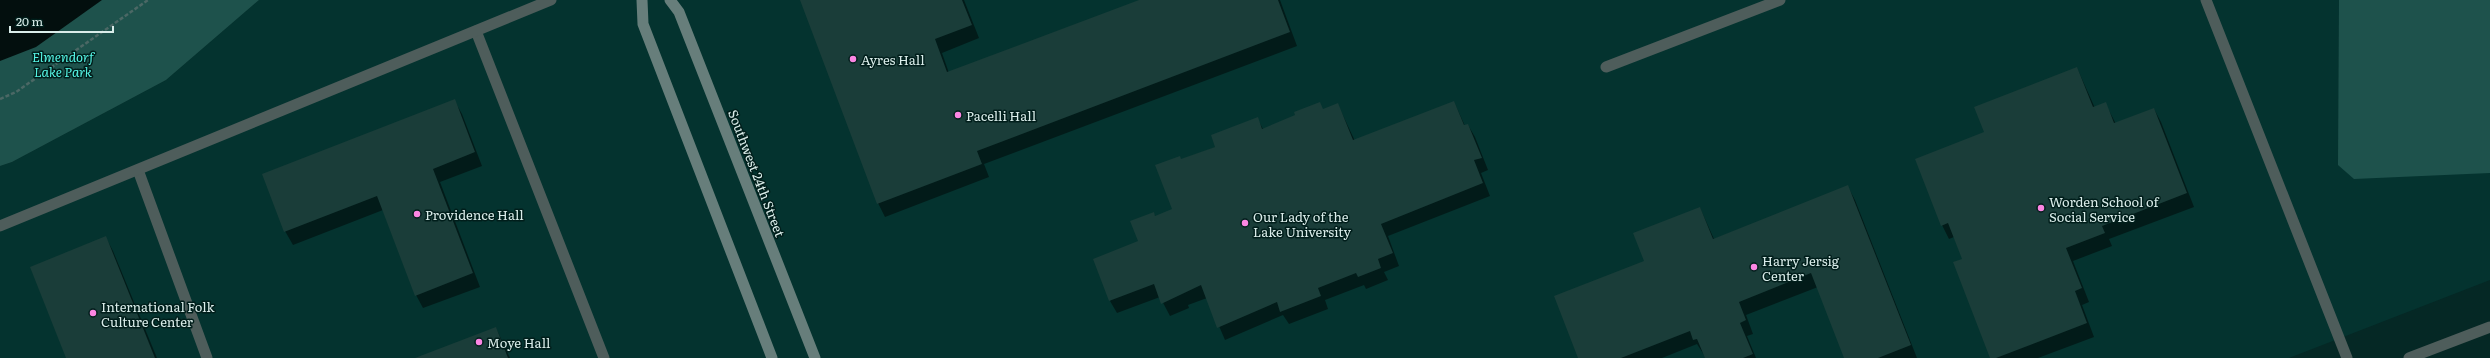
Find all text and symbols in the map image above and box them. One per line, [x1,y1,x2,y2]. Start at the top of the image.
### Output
scale bar [10,8,113,34]
text: 20 m [16,12,43,30]
park label: Elmendorf Lake Park [32,47,96,81]
place label: Ayres Hall [861,50,925,69]
marker: Ayres Hall [848,54,858,64]
place label: Pacelli Hall [966,106,1037,125]
street label: Southwest 24th Street [724,107,790,240]
marker: Pacelli Hall [953,110,963,120]
place label: Worden School of Social Service [2049,192,2159,226]
marker: Worden School of Social Service [2036,203,2046,213]
place label: Providence Hall [425,205,524,224]
place label: Our Lady of the Lake University [1253,207,1351,241]
marker: Providence Hall [412,209,422,219]
marker: Our Lady of the Lake University [1240,218,1250,228]
place label: Harry Jersig Center [1762,251,1840,285]
marker: Harry Jersig Center [1749,262,1759,272]
place label: International Folk Culture Center [101,297,216,331]
marker: International Folk Culture Center [88,308,98,318]
place label: Moye Hall [487,333,551,352]
marker: Moye Hall [474,337,484,347]

